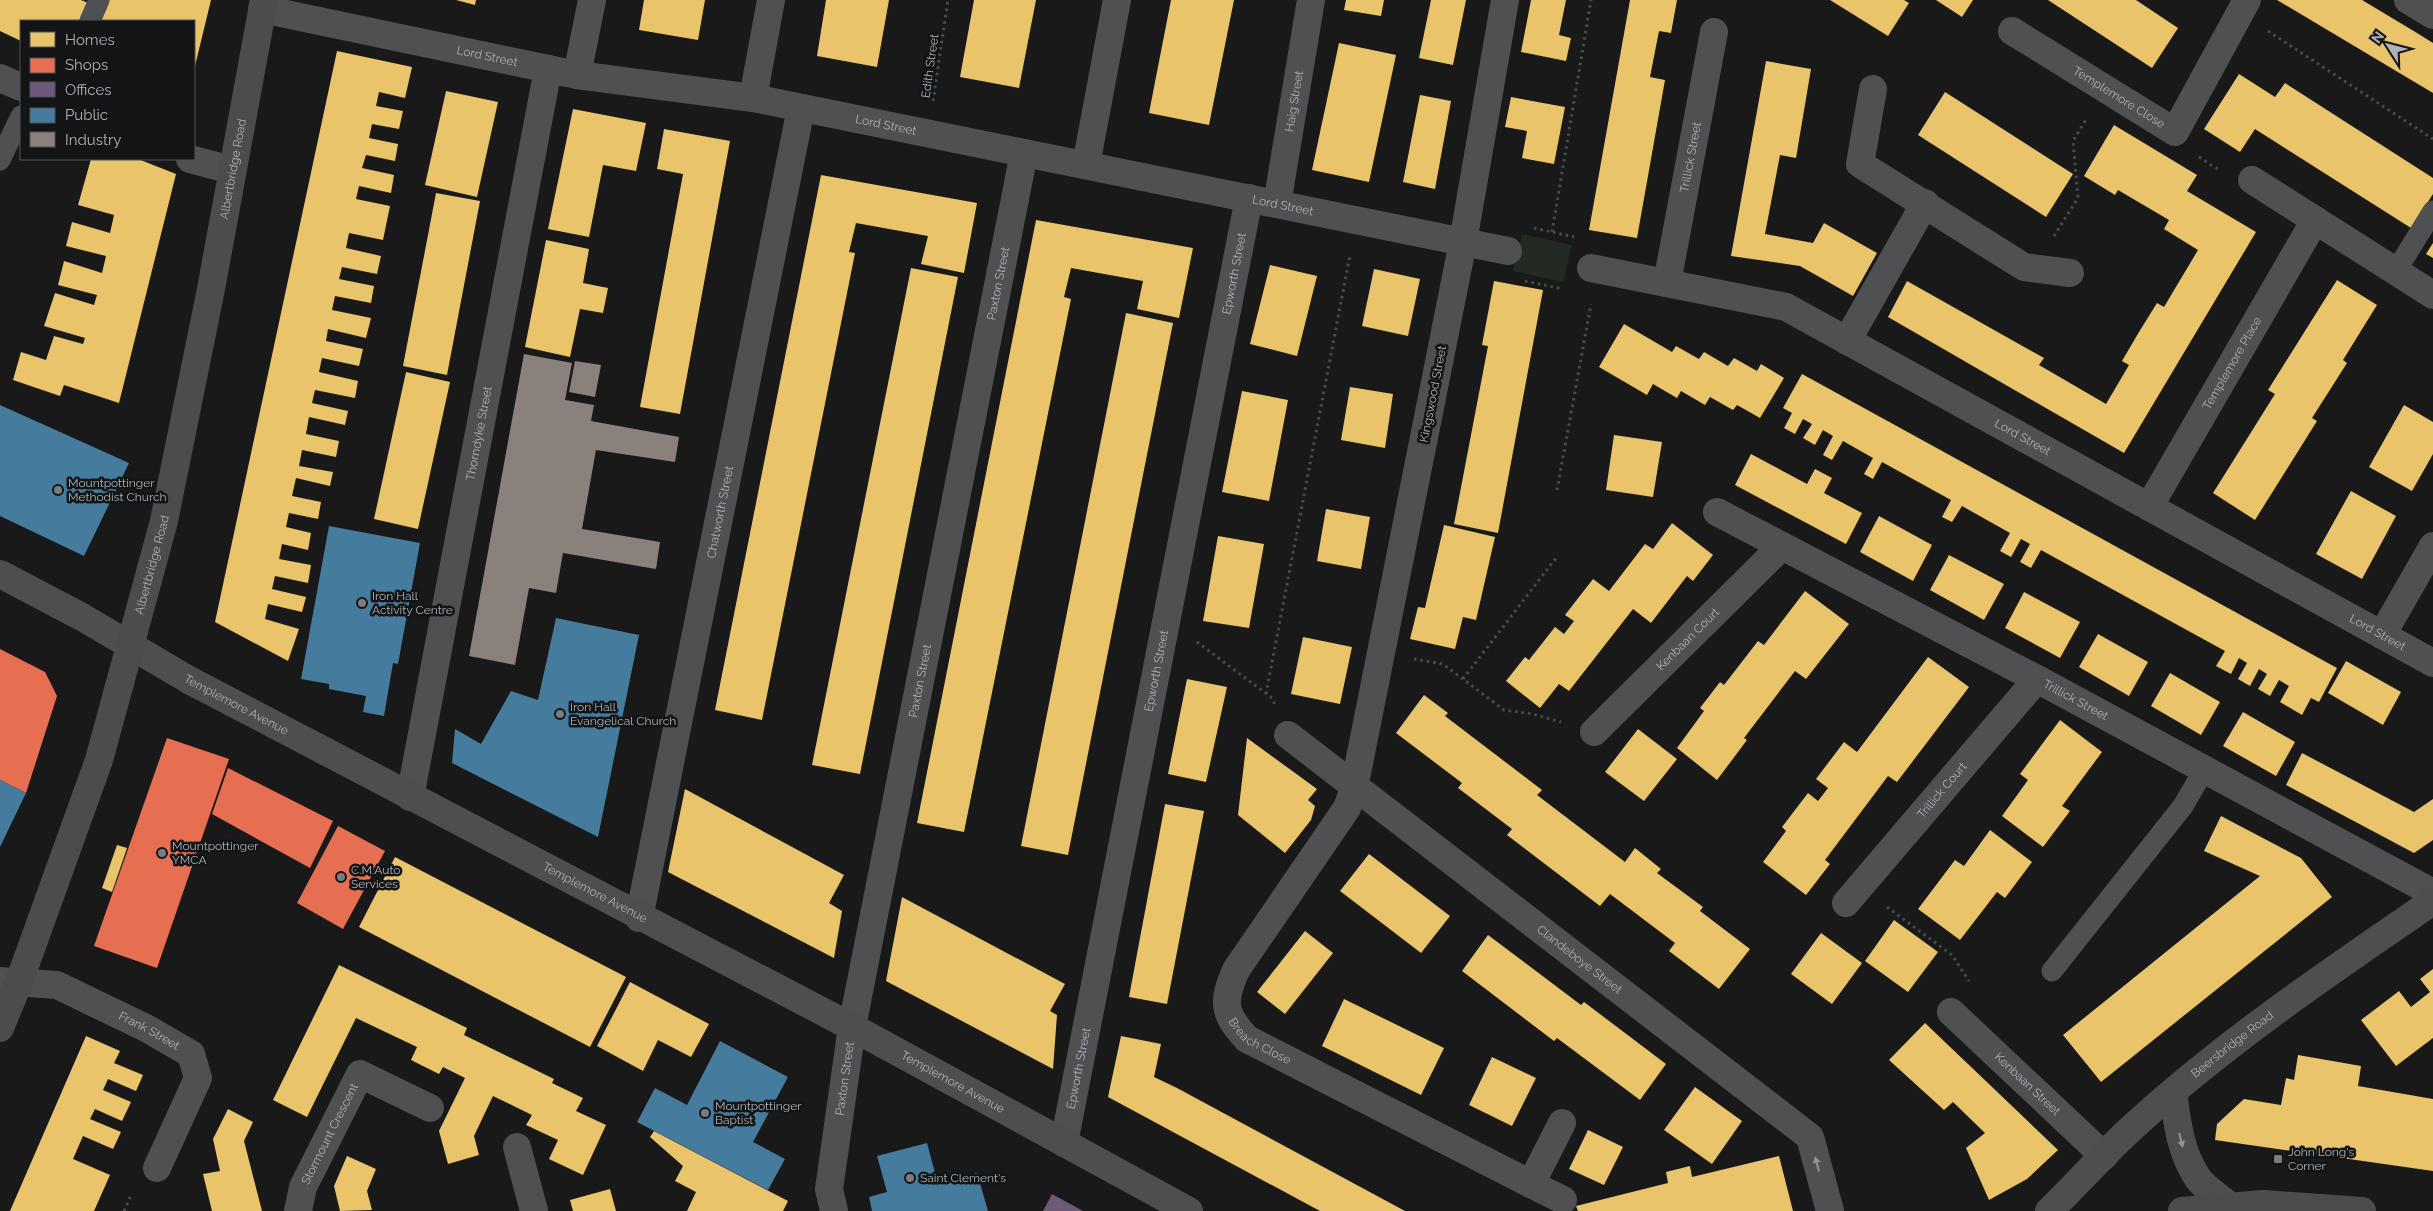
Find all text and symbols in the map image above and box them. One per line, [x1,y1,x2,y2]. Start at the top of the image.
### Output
legend [20,20,195,160]
north arrow [2363,20,2413,70]
text: N [2368,28,2387,46]
text: Homes [65,31,115,49]
street label: Edith Street [919,33,941,99]
street label: Lord Street [455,43,519,69]
text: Shops [65,56,108,74]
street label: Templemore Close [2071,64,2168,131]
street label: Haig Street [1282,70,1306,133]
text: Offices [65,81,112,99]
text: Public [65,106,108,124]
street label: Lord Street [854,112,918,138]
street label: Albertbridge Road [217,118,249,221]
street label: Trillick Street [1677,121,1704,194]
text: Industry [65,131,121,149]
street label: Lord Street [1251,192,1315,218]
street label: Epworth Street [1219,232,1249,315]
street label: Paxton Street [984,246,1012,321]
street label: Templemore Place [2200,314,2264,412]
street label: Kingswood Street [1417,345,1449,443]
street label: Thorndyke Street [463,385,495,482]
street label: Lord Street [1992,416,2053,458]
street label: Chatworth Street [704,465,736,560]
place label: Mountpottinger Methodist Church [68,476,166,504]
marker: Mountpottinger Methodist Church [52,484,64,496]
street label: Albertbridge Road [132,514,172,616]
place label: Iron Hall Activity Centre [372,589,453,617]
marker: Iron Hall Activity Centre [356,597,368,609]
street label: Kenbaan Court [1654,605,1722,673]
street label: Lord Street [2347,611,2408,654]
street label: Epworth Street [1142,629,1171,713]
street label: Paxton Street [906,643,934,719]
street label: Templemore Avenue [181,672,291,738]
street label: Trillick Street [2041,677,2111,723]
place label: Iron Hall Evangelical Church [570,700,676,728]
marker: Iron Hall Evangelical Church [554,708,566,720]
street label: Trillick Court [1914,760,1970,821]
place label: Mountpottinger YMCA [172,839,259,867]
marker: Mountpottinger YMCA [156,847,168,859]
street label: Templemore Avenue [540,859,650,926]
place label: C.M.Auto Services [351,863,400,891]
marker: C.M.Auto Services [335,871,347,883]
street label: Clandeboye Street [1534,922,1625,997]
street label: Beersbridge Road [2188,1008,2276,1081]
street label: Frank Street [116,1009,182,1053]
street label: Breach Close [1225,1015,1293,1067]
street label: Epworth Street [1064,1026,1093,1110]
street label: Paxton Street [833,1041,857,1117]
street label: Templemore Avenue [899,1048,1007,1116]
street label: Kenbaan Street [1992,1050,2063,1118]
street label: Stormount Crescent [298,1081,361,1187]
place label: Mountpottinger Baptist [715,1099,802,1127]
marker: Mountpottinger Baptist [699,1107,711,1119]
one-way arrow [2177,1132,2185,1147]
place label: John Long's Corner [2288,1145,2355,1173]
marker: John Long's Corner [2272,1153,2284,1165]
one-way arrow [1813,1156,1821,1171]
place label: Saint Clement's [920,1171,1006,1185]
marker: Saint Clement's [904,1172,916,1184]

